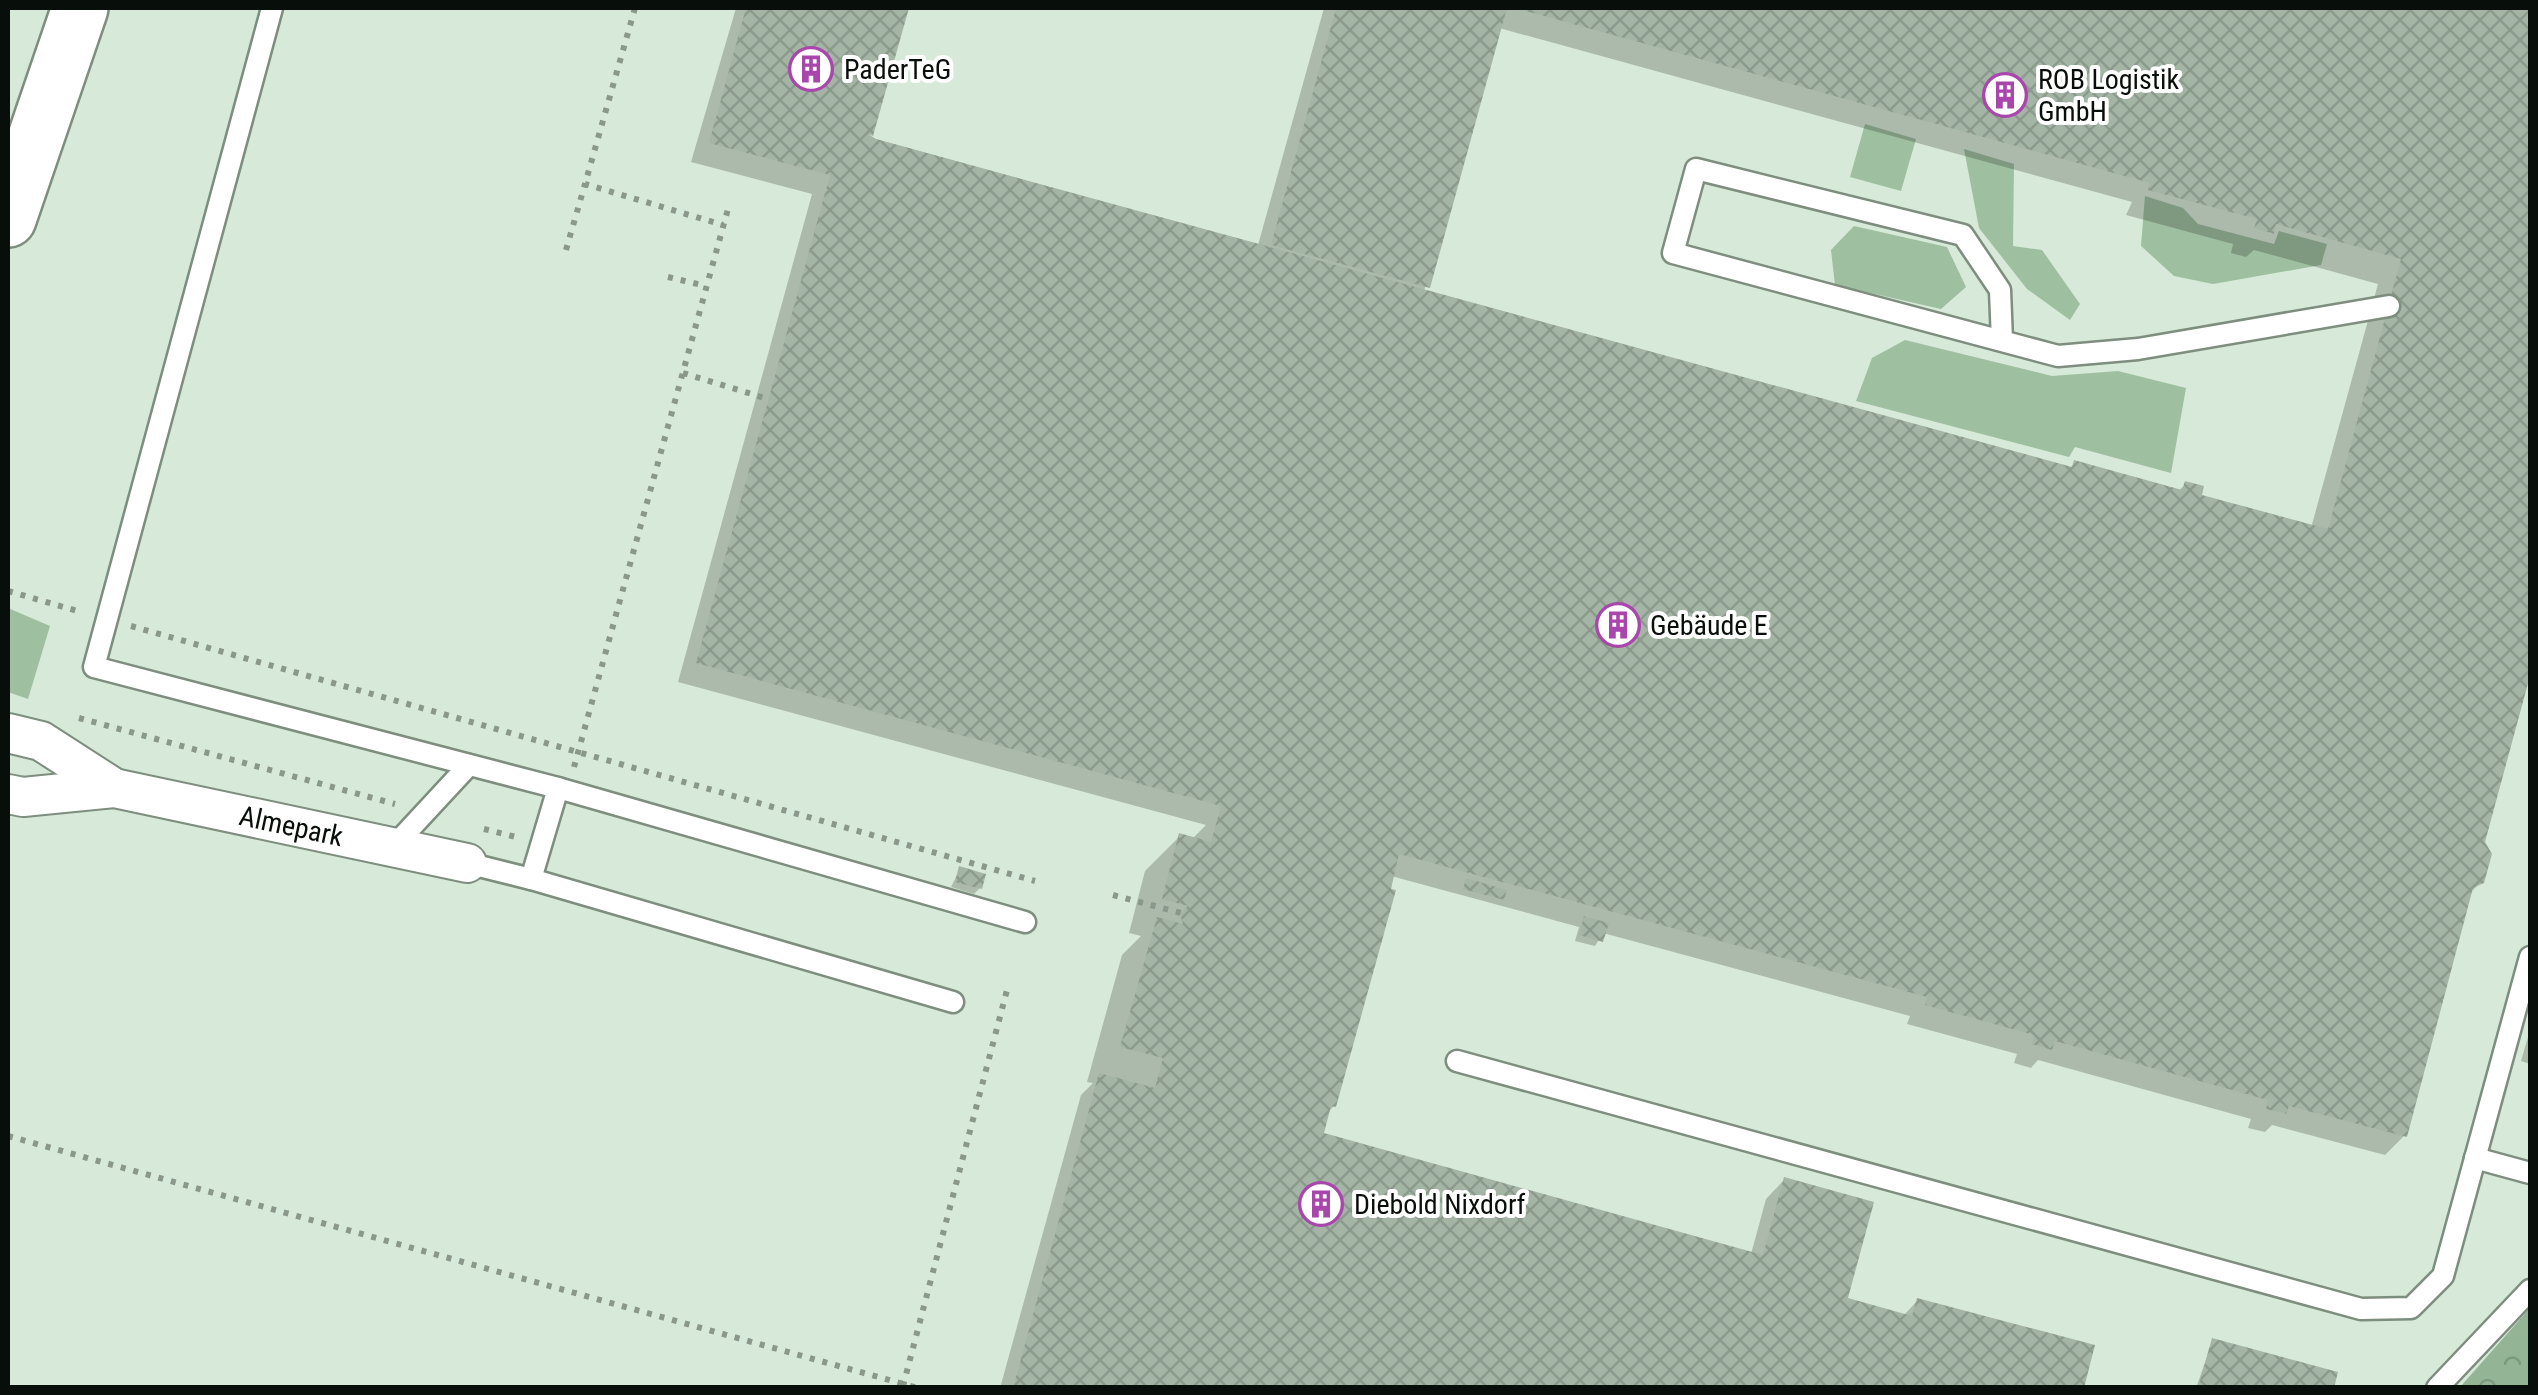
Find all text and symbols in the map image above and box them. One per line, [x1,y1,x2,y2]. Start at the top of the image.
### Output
building icon: PaderTeG [788,46,834,92]
place label: PaderTeG [844,53,951,86]
place label: ROB Logistik GmbH [2038,63,2179,128]
building icon: ROB Logistik GmbH [1982,72,2028,118]
building icon: Gebäude E [1595,602,1641,648]
place label: Gebäude E [1650,609,1768,642]
street label: Almepark [236,799,347,853]
building icon: Diebold Nixdorf [1298,1181,1344,1227]
place label: Diebold Nixdorf [1354,1188,1526,1221]

